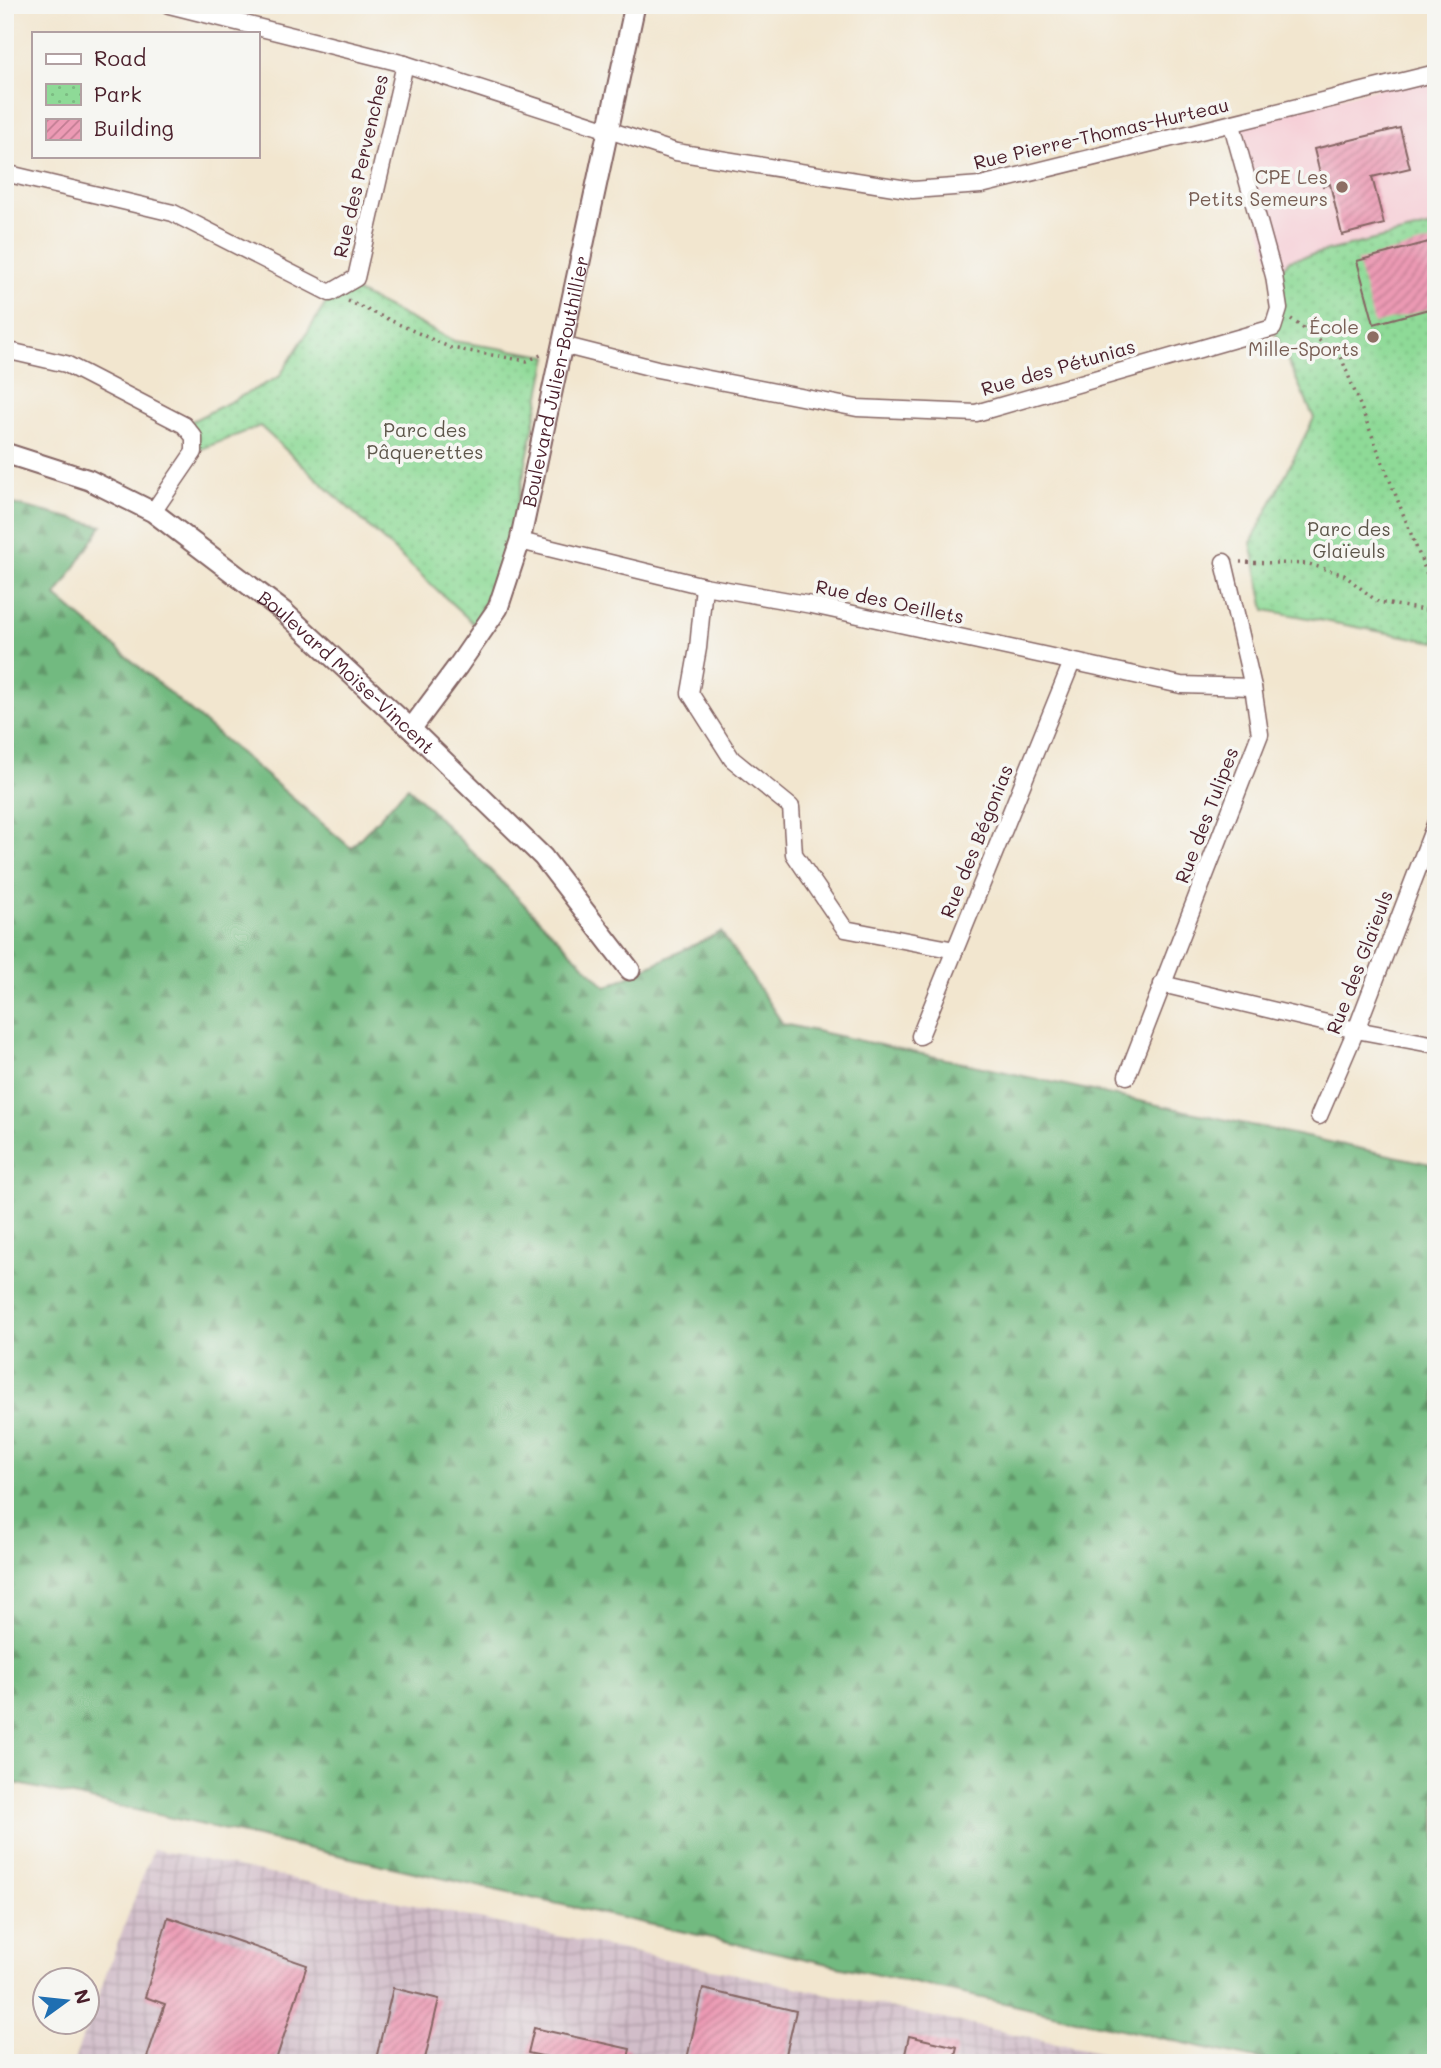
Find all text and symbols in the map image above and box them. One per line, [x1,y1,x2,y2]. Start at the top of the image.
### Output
legend [32,32,259,158]
text: Road [94,44,146,71]
street label: Rue des Pervenches [327,72,393,260]
text: Park [94,80,142,107]
street label: Rue Pierre-Thomas-Hurteau [971,91,1231,175]
text: Building [94,114,174,141]
place label: CPE Les Petits Semeurs [1188,164,1328,211]
marker: CPE Les Petits Semeurs [1334,179,1350,195]
street label: Boulevard Julien-Bouthillier [515,253,593,509]
place label: École Mille-Sports [1248,314,1359,361]
marker: École Mille-Sports [1365,329,1381,345]
street label: Rue des Pétunias [978,333,1138,401]
park label: Parc des Pâquerettes [367,417,483,464]
park label: Parc des Glaïeuls [1307,516,1391,563]
street label: Rue des Oeillets [814,573,966,629]
street label: Boulevard Moïse-Vincent [253,584,441,758]
street label: Rue des Tulipes [1169,743,1243,887]
street label: Rue des Bégonias [934,761,1018,921]
street label: Rue des Glaïeuls [1320,886,1398,1038]
north arrow [32,1966,102,2036]
text: N [69,1986,97,2007]

